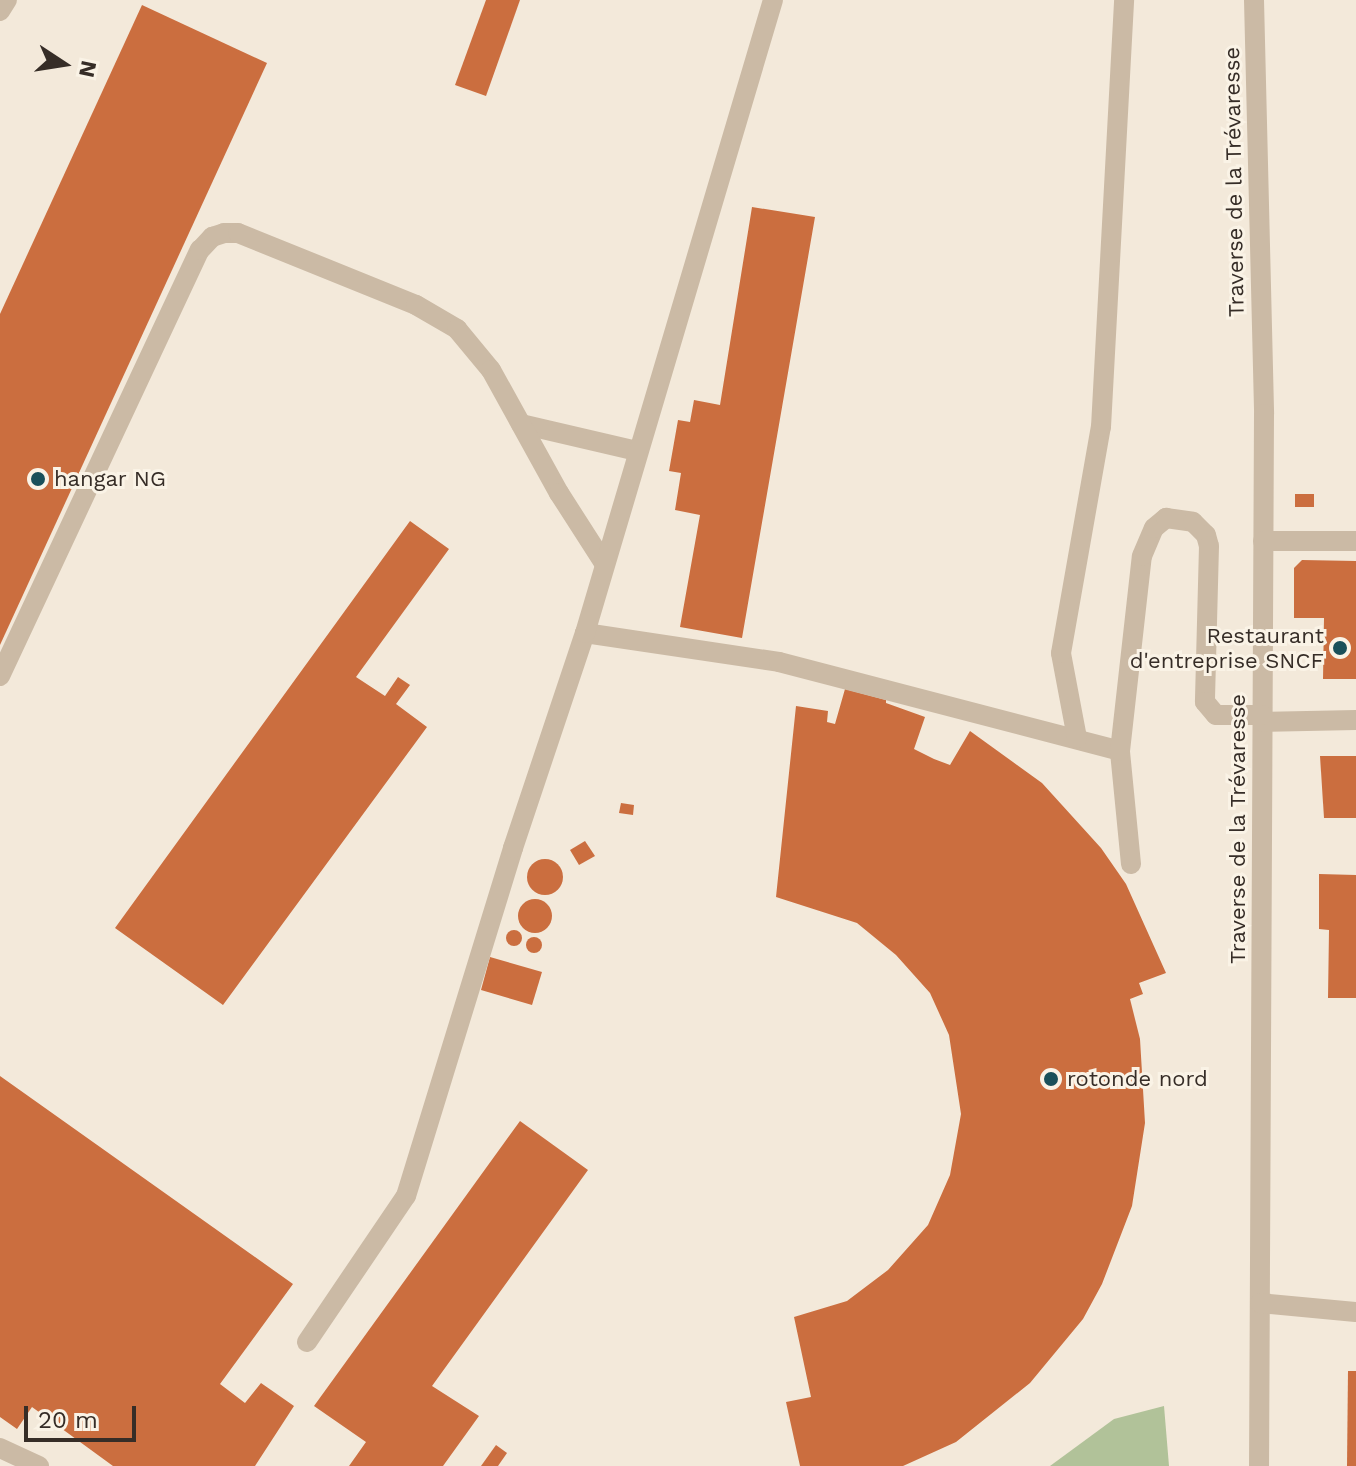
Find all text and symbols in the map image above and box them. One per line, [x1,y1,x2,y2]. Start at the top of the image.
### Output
north arrow [24,24,104,104]
street label: Traverse de la Trévaresse [1218,46,1250,318]
text: N [74,59,102,80]
place label: hangar NG [54,466,166,492]
marker: hangar NG [29,470,47,488]
place label: Restaurant d'entreprise SNCF [1130,622,1324,674]
marker: Restaurant d'entreprise SNCF [1331,639,1349,657]
street label: Traverse de la Trévaresse [1225,693,1251,965]
place label: rotonde nord [1067,1066,1208,1092]
marker: rotonde nord [1042,1070,1060,1088]
scale bar [28,1390,140,1440]
text: 20 m [38,1406,98,1434]

